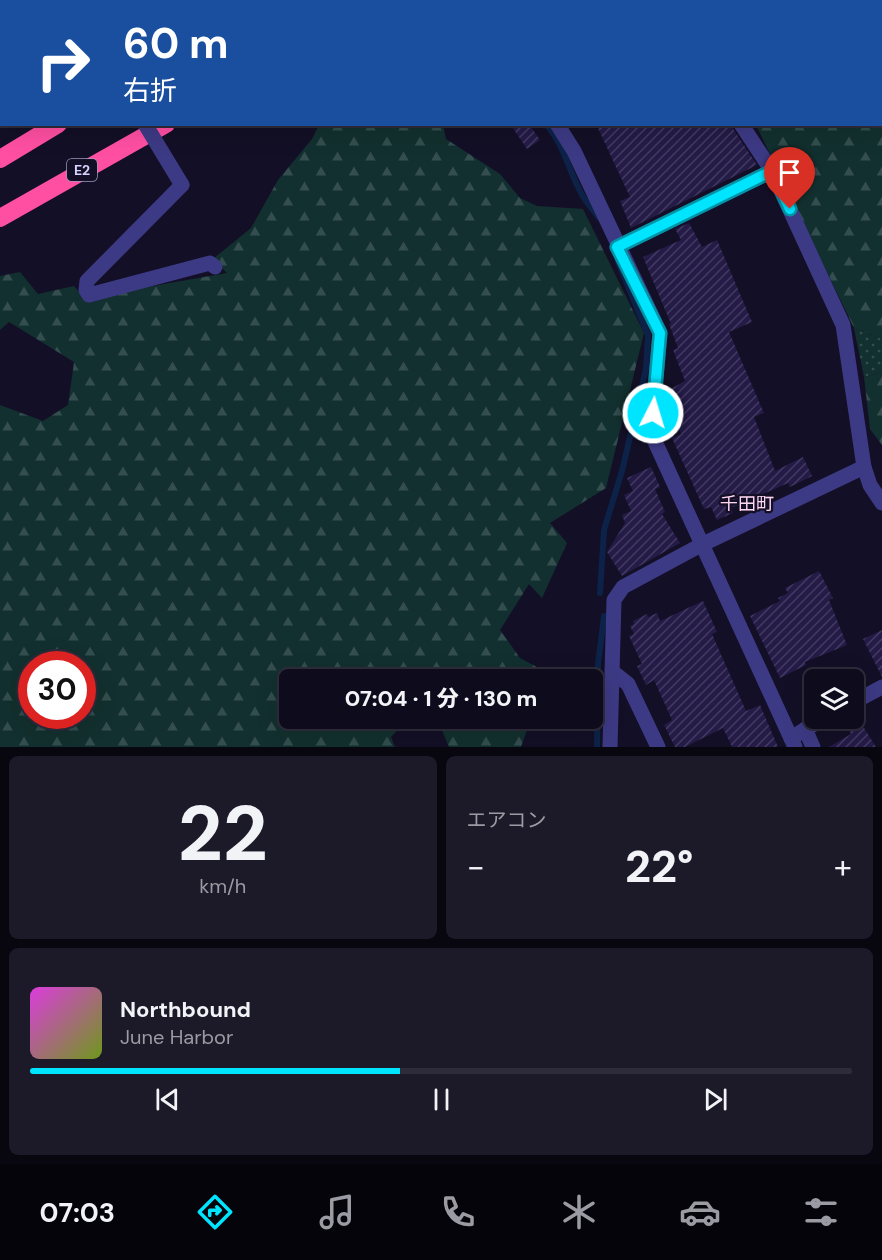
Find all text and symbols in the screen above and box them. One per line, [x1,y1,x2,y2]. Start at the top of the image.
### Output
text: 60 m [123,16,229,71]
icon: right [24,24,102,102]
text: 右折 [123,73,177,108]
pin [764,147,815,209]
icon: arrive [773,156,806,189]
road number: E2 [67,159,97,181]
position arrow [621,381,685,445]
district label: 千田町 [720,492,774,516]
speed limit sign: 30 [18,651,96,729]
map controls [804,669,864,729]
button: layers [804,669,864,729]
text: 07:04 · 1 分 · 130 m [345,684,537,713]
text: 22 [178,783,268,884]
text: エアコン [467,807,547,833]
text: 22° [625,837,693,896]
text: − [467,845,485,888]
text: + [834,845,852,888]
text: km/h [199,873,246,899]
text: Northbound [120,995,251,1024]
text: June Harbor [120,1024,233,1050]
icon: previous [151,1083,184,1116]
icon: pause [425,1083,458,1116]
icon: next [699,1083,732,1116]
icon: directions [194,1191,236,1233]
icon: music [316,1191,358,1233]
icon: phone [437,1191,479,1233]
icon: climate [558,1191,600,1233]
icon: car [679,1191,721,1233]
icon: filters [800,1191,842,1233]
text: 07:03 [40,1195,115,1230]

